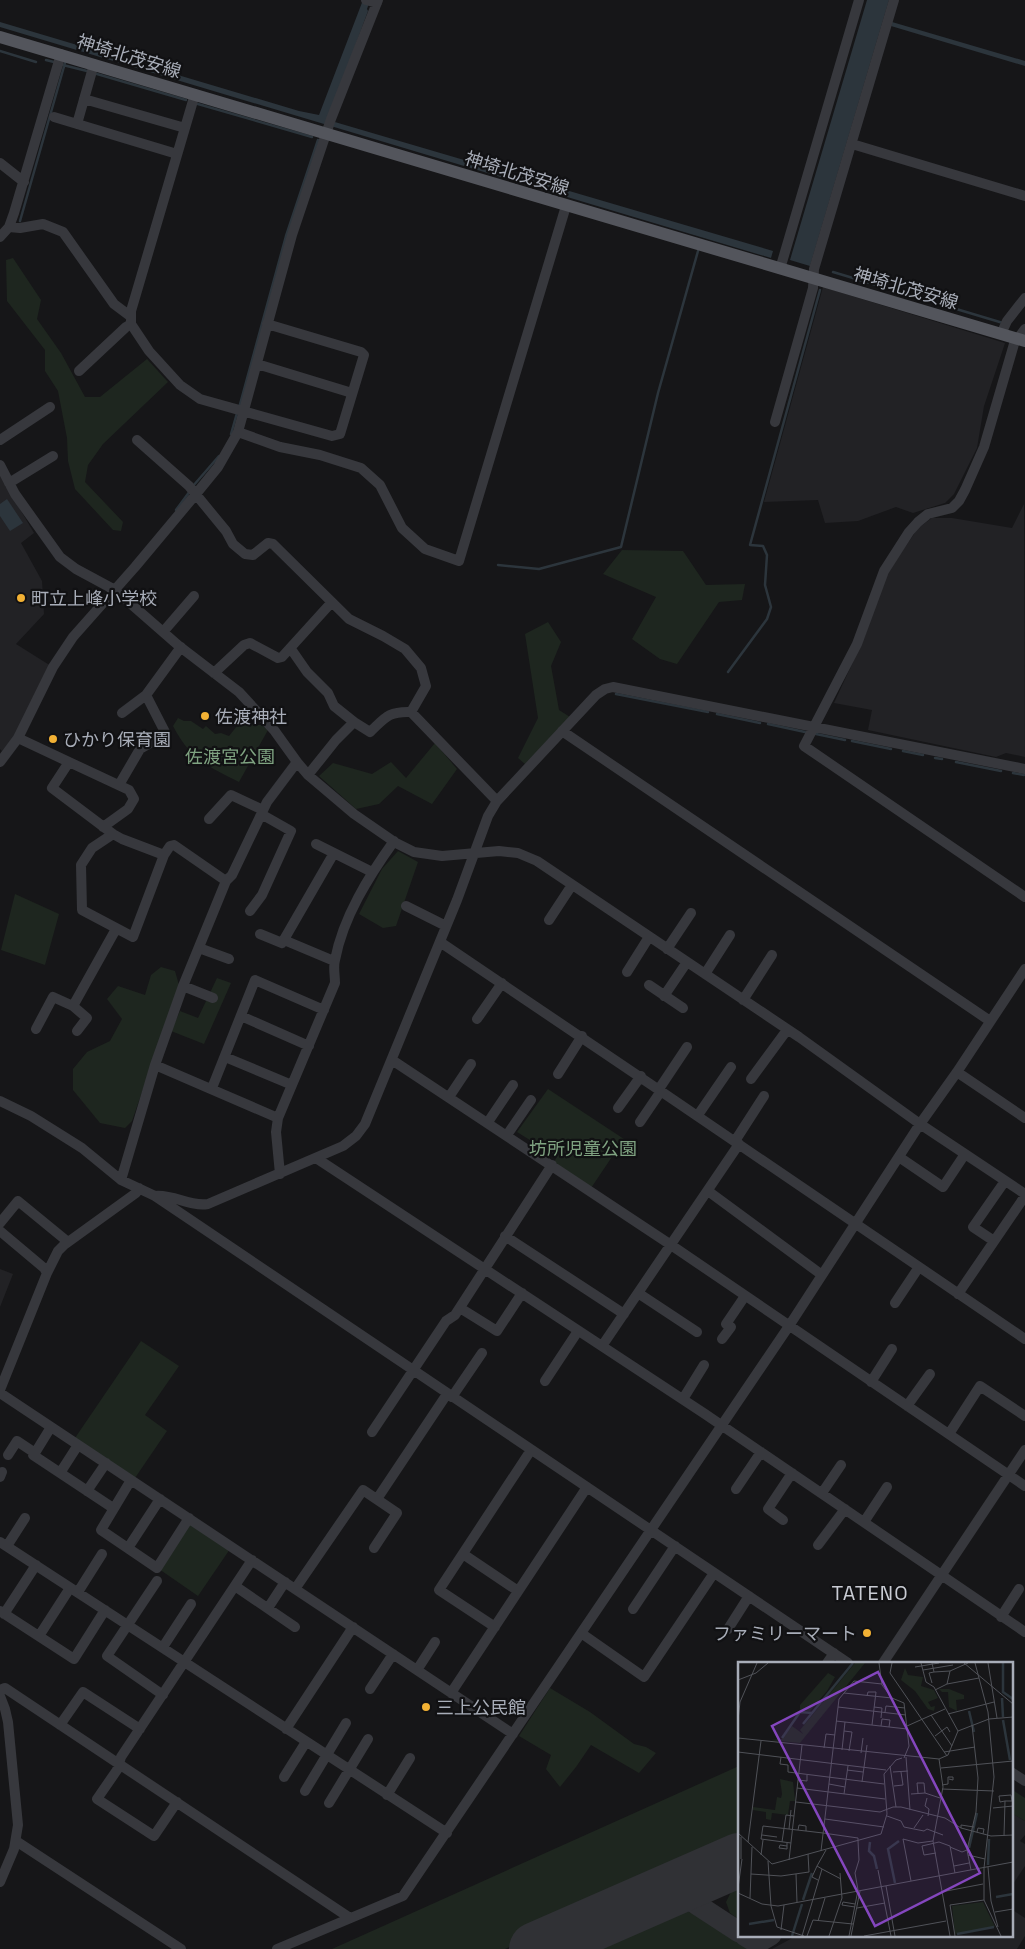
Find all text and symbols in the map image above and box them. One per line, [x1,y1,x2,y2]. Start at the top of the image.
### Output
street label: 神埼北茂安線 [74,29,184,83]
street label: 神埼北茂安線 [462,146,572,200]
street label: 神埼北茂安線 [851,262,961,314]
place label: 町立上峰小学校 [31,587,157,610]
marker: 町立上峰小学校 [15,592,27,604]
place label: 佐渡神社 [215,705,287,728]
marker: 佐渡神社 [199,710,211,722]
place label: ひかり保育園 [63,728,171,751]
marker: ひかり保育園 [47,733,59,745]
park label: 佐渡宮公園 [185,745,275,768]
park label: 坊所児童公園 [529,1137,637,1160]
district label: TATENO [831,1580,909,1606]
place label: ファミリーマート [713,1622,857,1645]
marker: ファミリーマート [861,1627,873,1639]
inset map [738,1662,1012,1936]
place label: 三上公民館 [436,1696,526,1719]
marker: 三上公民館 [420,1701,432,1713]

